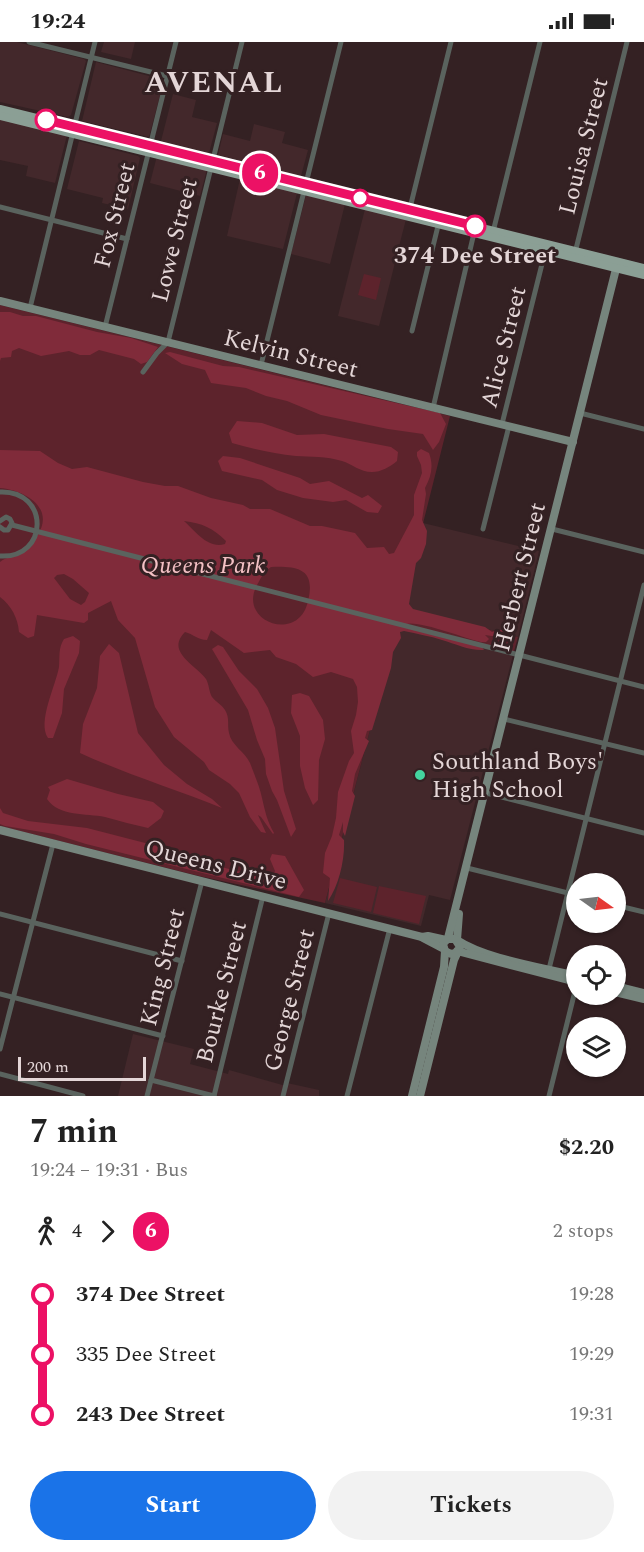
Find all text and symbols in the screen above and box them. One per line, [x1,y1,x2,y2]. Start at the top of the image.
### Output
text: 19:24 [30,5,85,38]
district label: AVENAL [144,60,284,106]
street label: Louisa Street [550,74,618,219]
unlabelled marker [35,109,57,131]
line badge: 6 [240,154,280,192]
text: 6 [254,157,266,189]
street label: Fox Street [84,159,145,272]
street label: Lowe Street [142,174,208,306]
unlabelled marker [351,189,369,207]
marker: 374 Dee Street [464,215,486,237]
place label: 374 Dee Street [394,238,556,274]
street label: Alice Street [471,283,536,412]
street label: Kelvin Street [220,320,362,388]
street label: Herbert Street [484,499,556,656]
park label: Queens Park [141,548,265,584]
place label: Southland Boys' High School [432,744,603,808]
marker: Southland Boys' High School [413,768,427,782]
street label: Queens Drive [141,830,291,900]
north arrow [566,873,626,933]
map controls [566,873,626,1077]
street label: King Street [131,904,195,1030]
street label: Bourke Street [187,917,257,1067]
street label: George Street [255,925,325,1075]
button: locate [566,945,626,1005]
button: layers [566,1017,626,1077]
scale bar [18,1054,146,1082]
text: 200 m [27,1055,69,1079]
text: 7 min [30,1107,118,1157]
text: $2.20 [559,1131,614,1164]
text: 19:24 – 19:31 · Bus [30,1155,188,1185]
icon: walk [30,1215,63,1248]
icon: forward [91,1215,124,1248]
text: 6 [145,1215,157,1247]
text: 4 [72,1216,82,1246]
text: 2 stops [553,1216,614,1246]
text: 374 Dee Street [76,1278,225,1311]
text: 19:28 [569,1279,614,1309]
text: 335 Dee Street [76,1338,216,1371]
text: 19:29 [569,1339,614,1369]
text: 243 Dee Street [76,1398,225,1431]
text: 19:31 [569,1399,614,1429]
button: Start [30,1471,316,1540]
button: Tickets [328,1471,614,1540]

